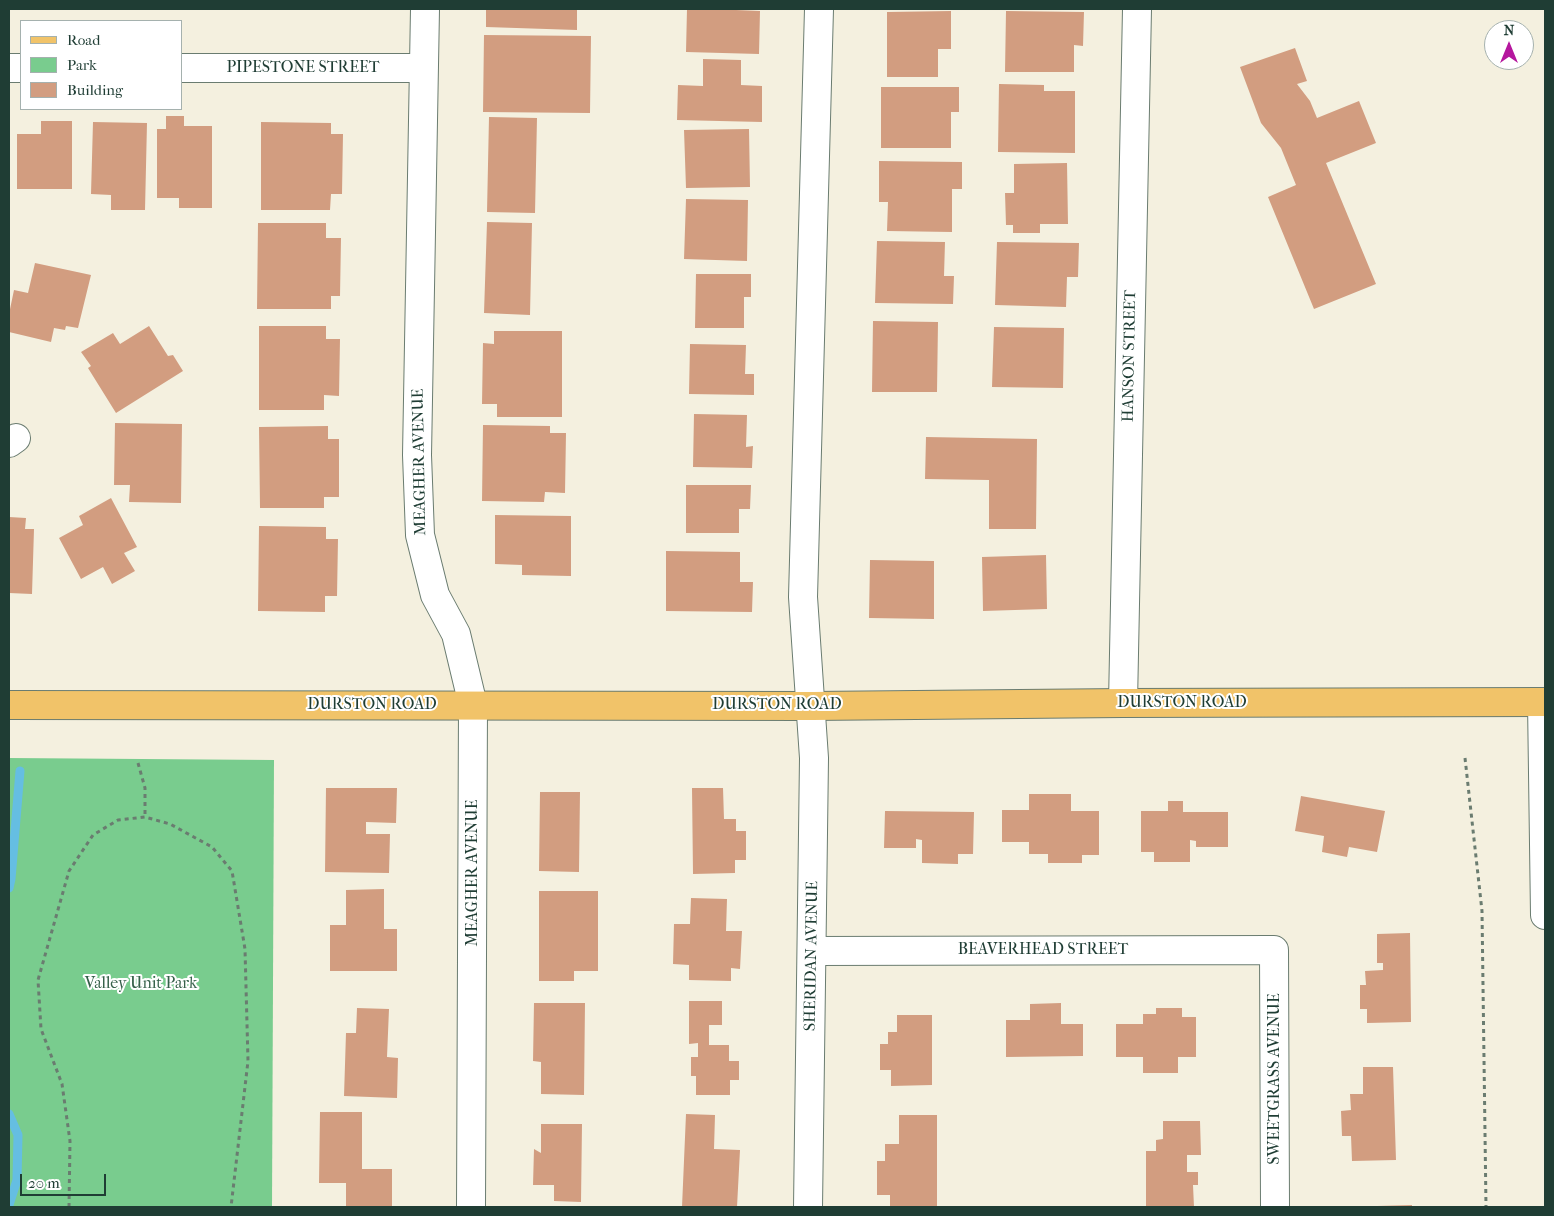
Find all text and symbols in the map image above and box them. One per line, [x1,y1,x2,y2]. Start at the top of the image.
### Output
legend [20,20,182,110]
north arrow [1484,20,1534,70]
text: N [1504,22,1514,39]
text: Road [67,31,100,49]
text: Park [67,56,97,74]
street label: PIPESTONE STREET [227,58,379,78]
text: Building [67,81,123,99]
street label: HANSON STREET [1119,290,1141,422]
street label: MEAGHER AVENUE [409,388,431,536]
street label: DURSTON ROAD [1117,693,1247,713]
street label: DURSTON ROAD [307,695,437,715]
street label: DURSTON ROAD [712,695,842,715]
street label: MEAGHER AVENUE [463,799,483,947]
street label: SHERIDAN AVENUE [801,881,823,1031]
street label: BEAVERHEAD STREET [958,940,1128,960]
park label: Valley Unit Park [85,974,197,994]
street label: SWEETGRASS AVENUE [1265,993,1285,1165]
scale bar [22,1164,109,1196]
text: 20 m [28,1174,60,1192]

